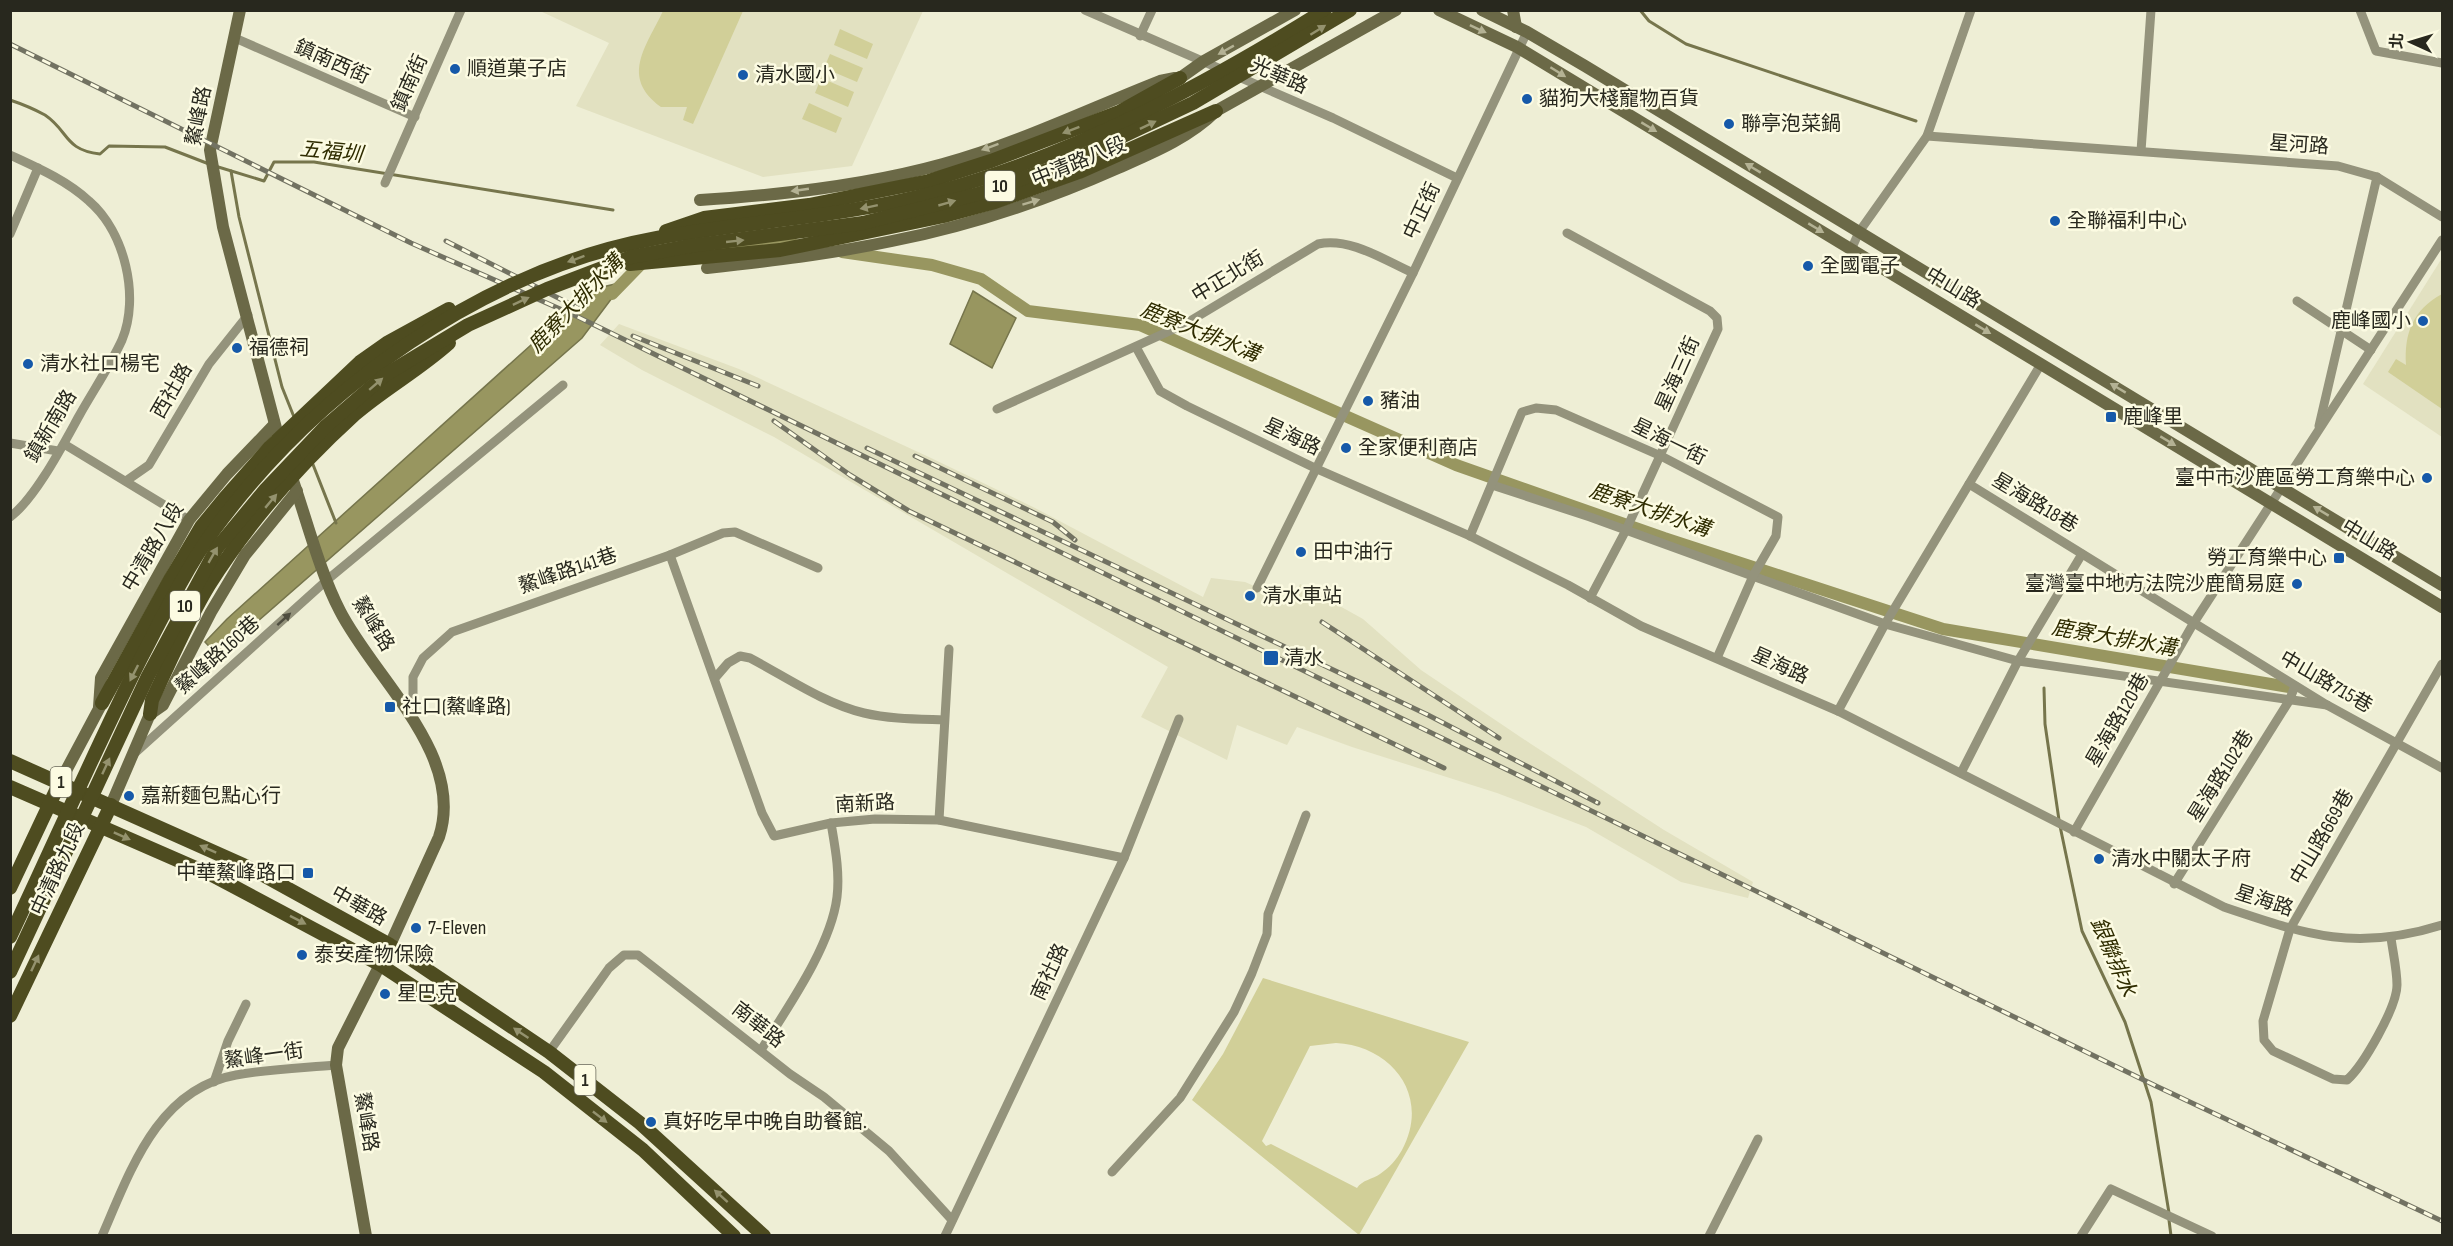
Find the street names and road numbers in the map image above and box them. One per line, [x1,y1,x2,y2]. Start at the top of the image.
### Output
street label: 鎮南西街 [291,35,373,89]
street label: 鎮南街 [387,51,433,115]
street label: 光華路 [1247,53,1311,99]
street label: 鰲峰路 [181,84,217,148]
street label: 星河路 [2268,131,2330,159]
street label: 中清路八段 [1028,132,1130,192]
road number: 10 [985,171,1015,201]
street label: 中正街 [1398,179,1446,243]
street label: 中正北街 [1188,246,1268,308]
street label: 中山路 [1921,262,1985,314]
street label: 星海三街 [1651,333,1705,415]
street label: 西社路 [147,359,197,423]
street label: 鎮新南路 [20,386,82,466]
street label: 星海路 [1260,413,1324,461]
street label: 星海一街 [1628,414,1710,470]
street label: 星海路18巷 [1988,468,2082,538]
street label: 中清路八段 [117,498,189,596]
street label: 中山路 [2337,514,2401,566]
street label: 鰲峰路141巷 [516,543,620,599]
road number: 10 [170,591,200,621]
street label: 鰲峰路 [347,592,399,656]
street label: 鰲峰路160巷 [171,611,265,699]
street label: 星海路 [1748,643,1812,689]
street label: 中山路715巷 [2275,646,2377,718]
street label: 星海路120巷 [2082,669,2154,771]
street label: 星海路102巷 [2183,725,2259,827]
road number: 1 [50,767,72,797]
street label: 中山路669巷 [2285,785,2359,889]
street label: 南新路 [834,790,896,818]
street label: 中清路九段 [26,819,90,919]
street label: 星海路 [2232,880,2296,922]
street label: 中華路 [327,881,391,931]
street label: 南社路 [1026,940,1074,1004]
street label: 南華路 [727,997,789,1053]
street label: 鰲峰一街 [223,1039,305,1073]
road number: 1 [574,1065,596,1095]
street label: 鰲峰路 [349,1090,383,1154]

